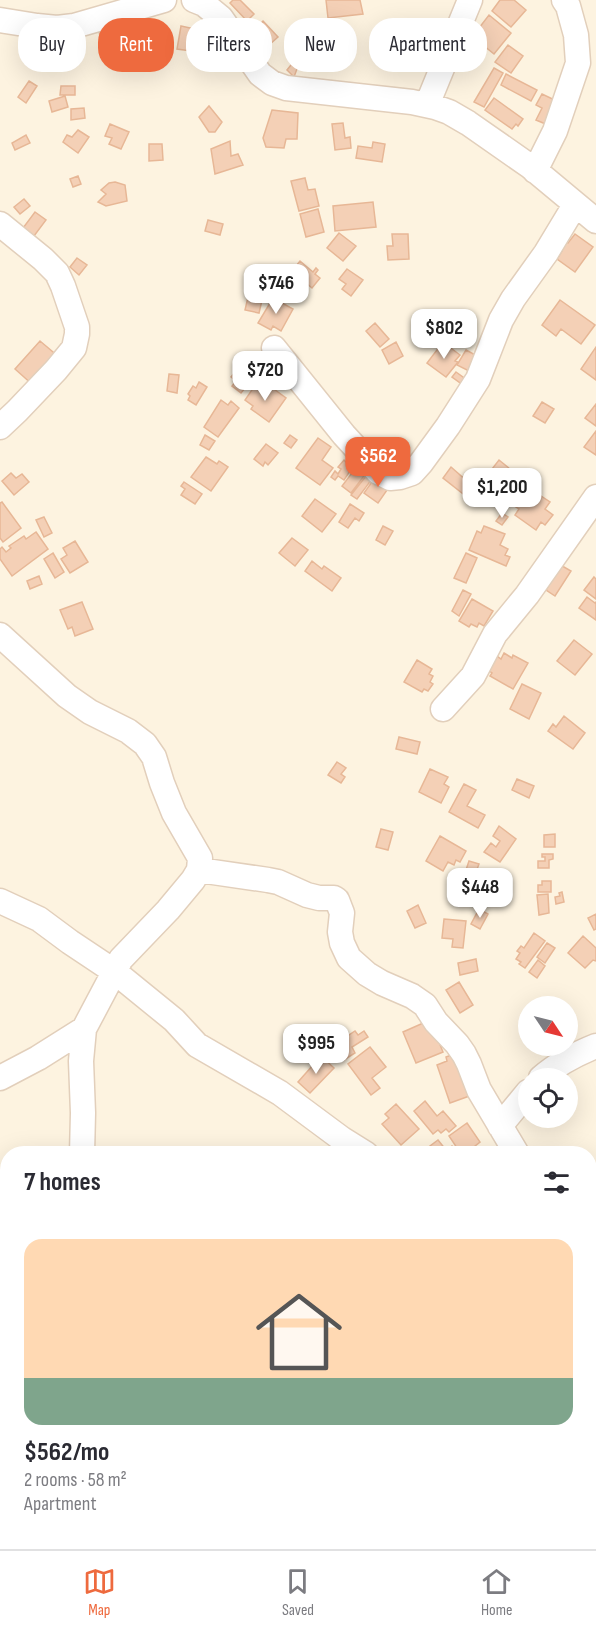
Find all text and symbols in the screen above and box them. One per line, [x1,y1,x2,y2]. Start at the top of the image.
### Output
chip: Buy [18,18,86,72]
chip: Rent [98,18,174,72]
chip: Filters [186,18,272,72]
chip: New [284,18,357,72]
chip: Apartment [369,18,487,72]
pin: $746 [240,264,312,315]
text: $746 [258,271,294,295]
pin: $802 [408,309,480,360]
text: $802 [425,316,463,340]
pin: $720 [229,351,301,402]
text: $720 [246,358,284,382]
pin: $562 [342,437,414,488]
text: $562 [359,444,397,468]
pin: $1,200 [453,468,551,519]
text: $1,200 [477,475,527,499]
pin: $448 [444,868,516,919]
text: $448 [461,875,499,899]
north arrow [518,996,578,1056]
map controls [518,996,578,1128]
pin: $995 [280,1024,352,1075]
text: $995 [297,1031,335,1055]
button: locate [518,1068,578,1128]
icon: filters [540,1166,573,1199]
text: 7 homes [24,1167,101,1198]
icon: home [245,1278,353,1386]
text: $562/mo [24,1437,109,1468]
text: 2 rooms · 58 m² [24,1468,127,1492]
text: Apartment [24,1492,97,1516]
tab: Map [83,1565,116,1620]
tab: Saved [281,1565,314,1620]
tab: Home [480,1565,513,1620]

